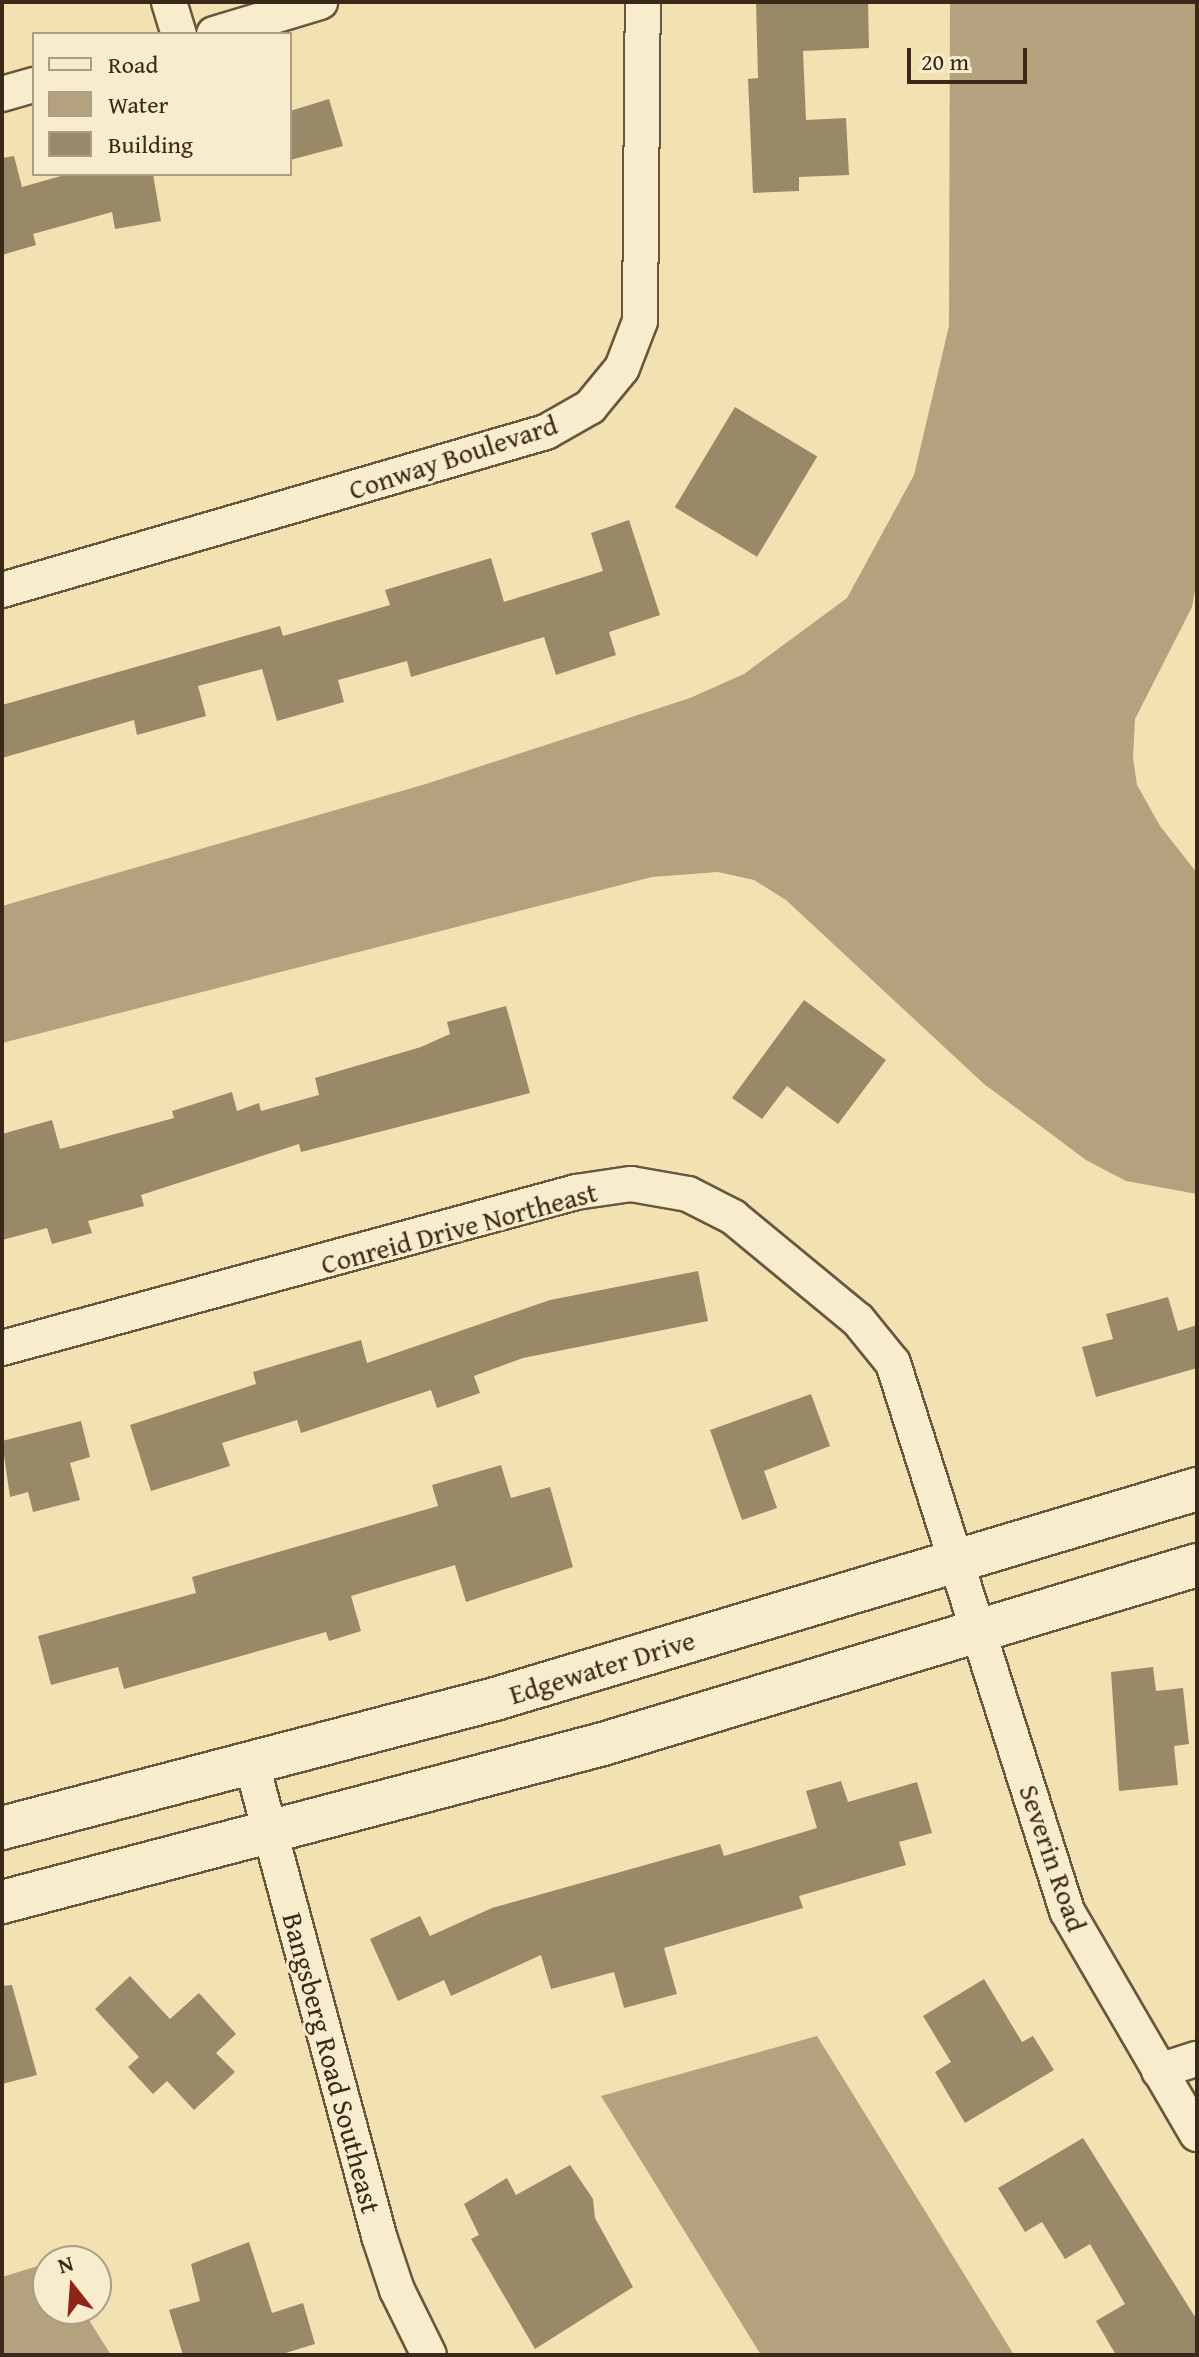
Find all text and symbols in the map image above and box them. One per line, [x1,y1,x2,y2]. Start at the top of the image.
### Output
legend [32,32,292,176]
scale bar [911,32,1031,82]
text: 20 m [921,44,969,79]
text: Road [108,47,158,82]
text: Water [108,87,168,122]
text: Building [108,127,193,162]
street label: Conway Boulevard [345,407,561,507]
street label: Conreid Drive Northeast [317,1175,601,1281]
street label: Edgewater Drive [505,1623,699,1711]
street label: Severin Road [1012,1780,1094,1936]
street label: Bangsberg Road Southeast [276,1909,388,2217]
north arrow [32,2245,112,2325]
text: N [54,2247,77,2281]

